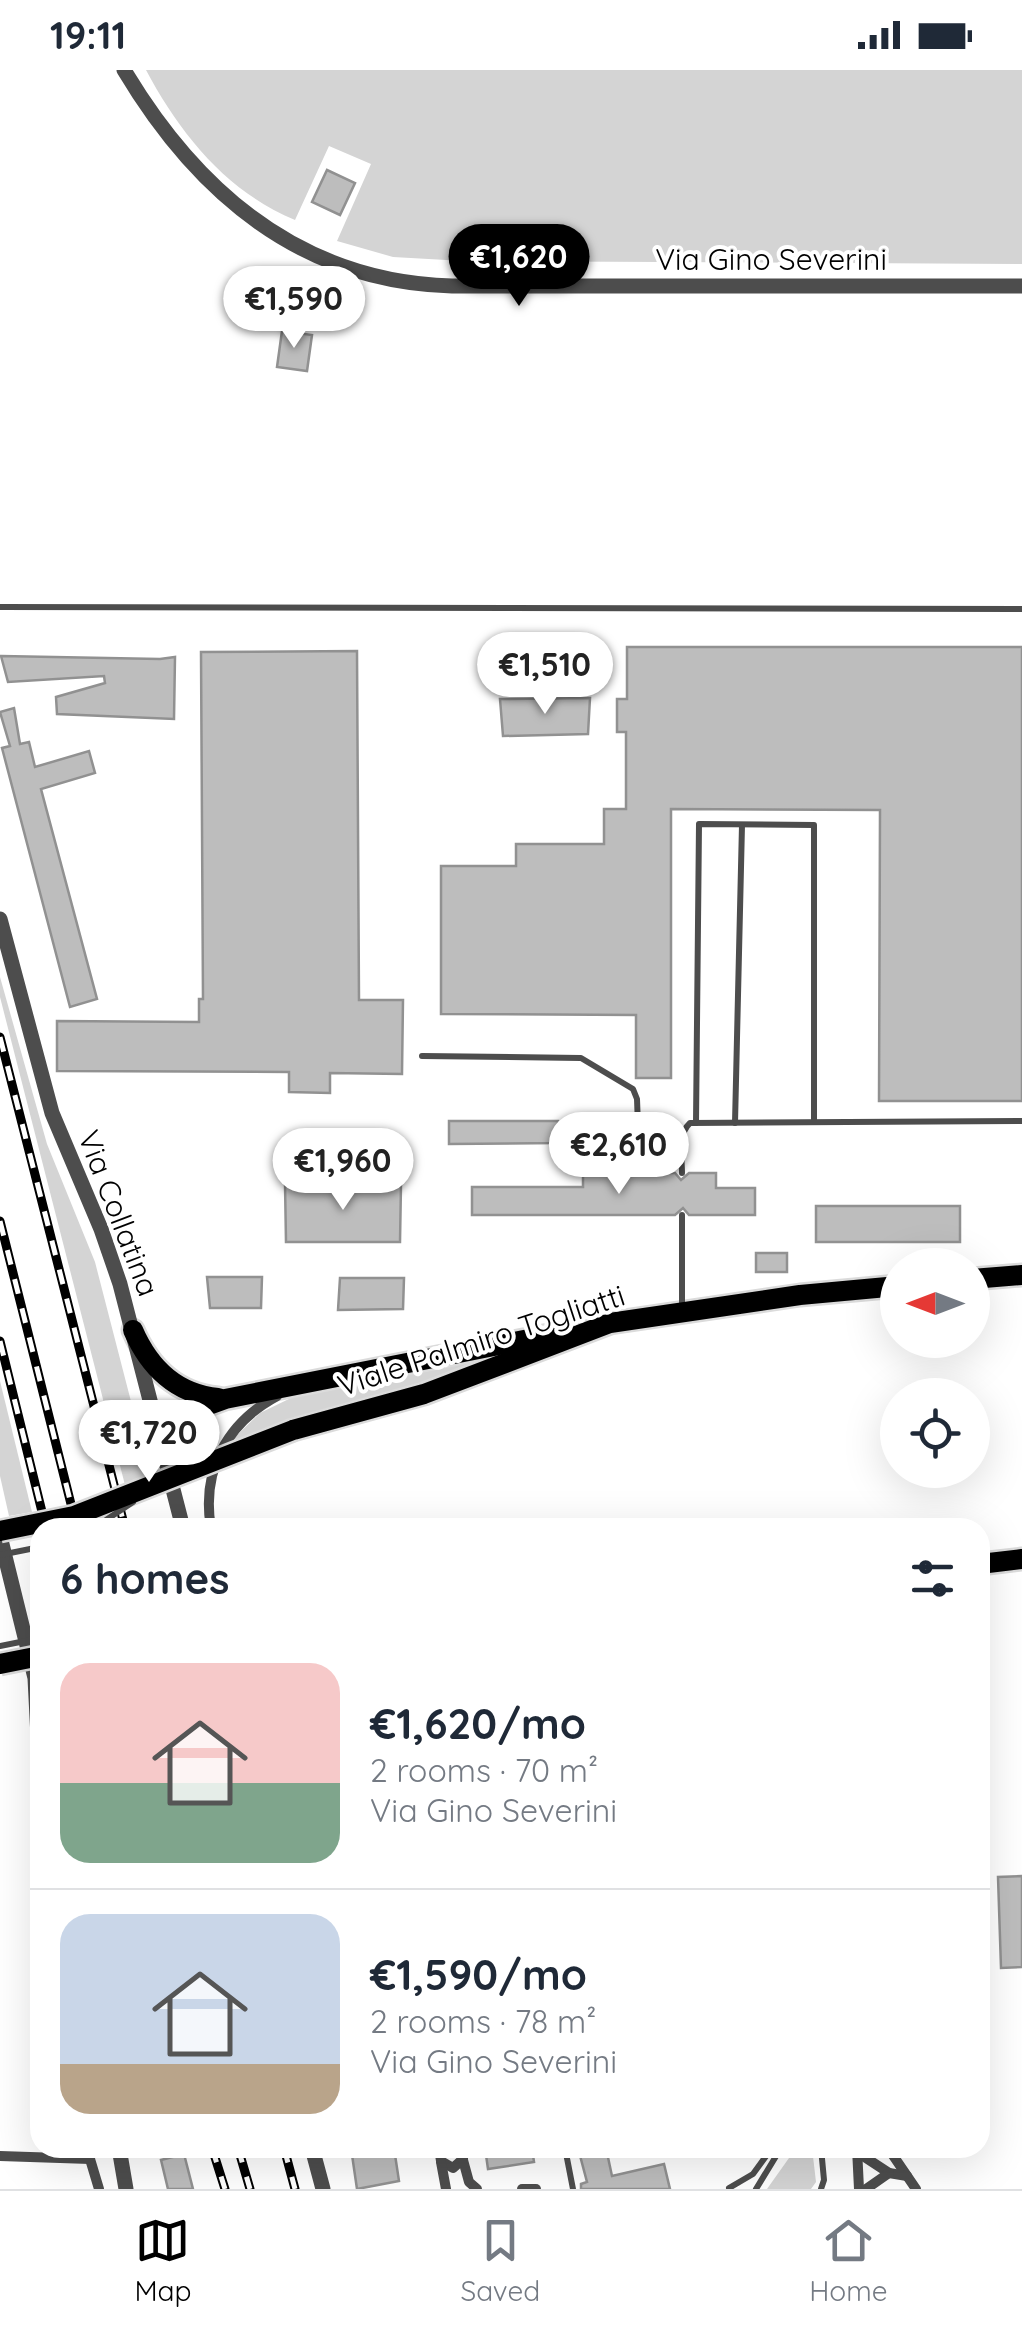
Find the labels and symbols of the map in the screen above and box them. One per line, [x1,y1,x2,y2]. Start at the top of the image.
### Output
pin: €1,620 [438,224,600,309]
street label: Via Gino Severini [655,240,887,278]
pin: €1,590 [213,266,375,351]
pin: €1,510 [464,632,626,717]
pin: €2,610 [538,1112,700,1197]
street label: Via Collatina [70,1125,168,1301]
pin: €1,960 [262,1128,424,1213]
north arrow [880,1248,990,1358]
street label: Viale Palmiro Togliatti [333,1276,629,1404]
pin: €1,720 [68,1400,230,1485]

